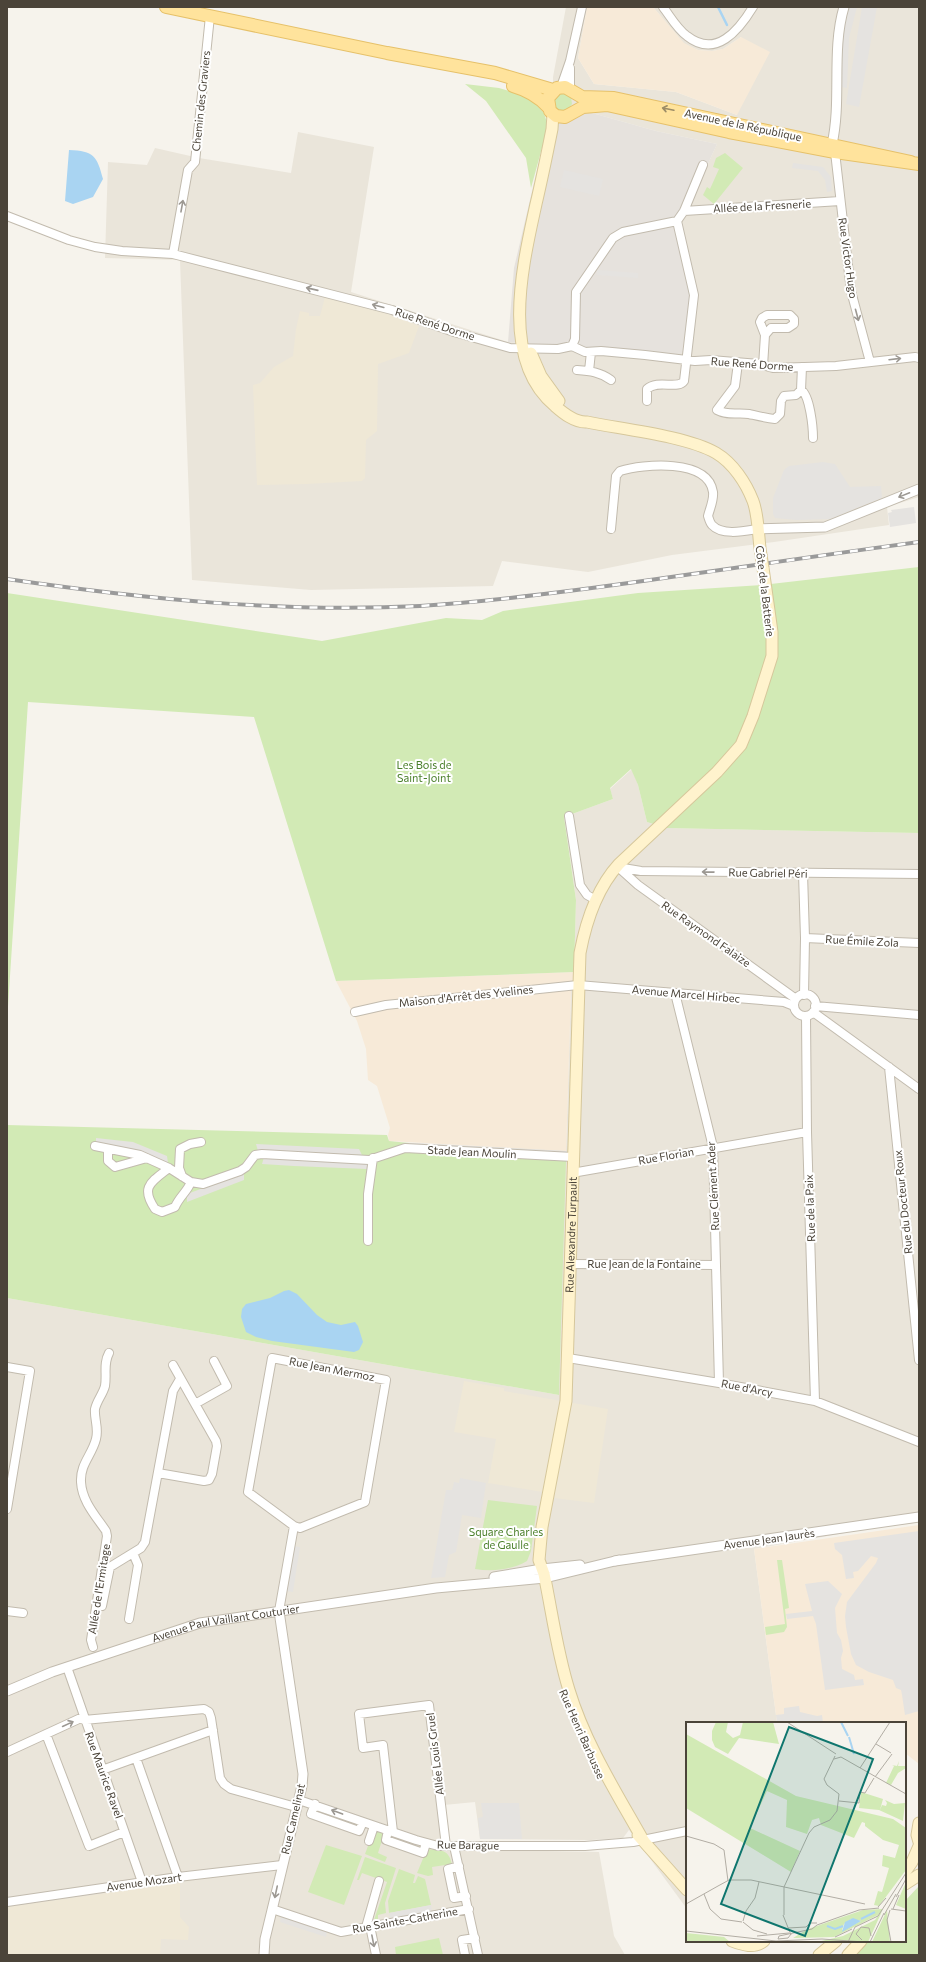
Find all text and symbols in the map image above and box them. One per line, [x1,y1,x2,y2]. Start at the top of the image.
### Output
street label: Chemin des Graviers [189,50,212,152]
one-way arrow [662,105,675,113]
street label: Avenue de la République [683,106,803,143]
street label: Allée de la Fresnerie [713,196,811,215]
one-way arrow [178,199,186,212]
street label: Rue Victor Hugo [836,217,861,300]
one-way arrow [306,285,319,293]
one-way arrow [372,302,385,309]
street label: Rue René Dorme [394,305,477,343]
one-way arrow [854,309,862,322]
street label: Rue René Dorme [710,354,794,373]
one-way arrow [888,355,901,363]
one-way arrow [899,491,911,499]
street label: Côte de la Batterie [753,545,778,638]
park label: Les Bois de Saint-Joint [397,758,452,785]
street label: Rue Gabriel Péri [728,865,808,880]
one-way arrow [702,868,715,876]
street label: Rue Raymond Falaize [659,898,753,969]
street label: Rue Émile Zola [825,931,899,949]
street label: Maison d'Arrêt des Yvelines [398,982,534,1009]
street label: Avenue Marcel Hirbec [631,982,741,1005]
street label: Rue Clément Ader [704,1140,721,1231]
street label: Stade Jean Moulin [427,1143,517,1161]
street label: Rue Florian [637,1144,695,1167]
street label: Rue du Docteur Roux [891,1149,914,1255]
street label: Rue de la Paix [802,1174,817,1242]
street label: Rue Alexandre Turpault [562,1176,579,1293]
street label: Rue Jean de la Fontaine [587,1257,701,1271]
street label: Rue Jean Mermoz [288,1354,376,1384]
street label: Rue d'Arcy [720,1376,774,1399]
park label: Square Charles de Gaulle [469,1525,543,1551]
street label: Avenue Jean Jaurès [722,1526,816,1552]
street label: Allée de l'Ermitage [85,1543,112,1635]
street label: Avenue Paul Vaillant Couturier [150,1601,301,1644]
street label: Rue Henri Barbusse [557,1687,608,1781]
street label: Allée Louis Gruel [423,1712,446,1796]
one-way arrow [62,1720,74,1727]
inset map [686,1722,906,1942]
street label: Rue Maurice Ravel [83,1730,126,1820]
street label: Rue Camelinat [278,1782,307,1856]
one-way arrow [330,1808,343,1815]
street label: Rue Barague [437,1837,499,1852]
street label: Avenue Mozart [105,1870,183,1893]
one-way arrow [272,1885,280,1898]
street label: Rue Sainte-Catherine [351,1904,459,1935]
one-way arrow [369,1934,377,1947]

